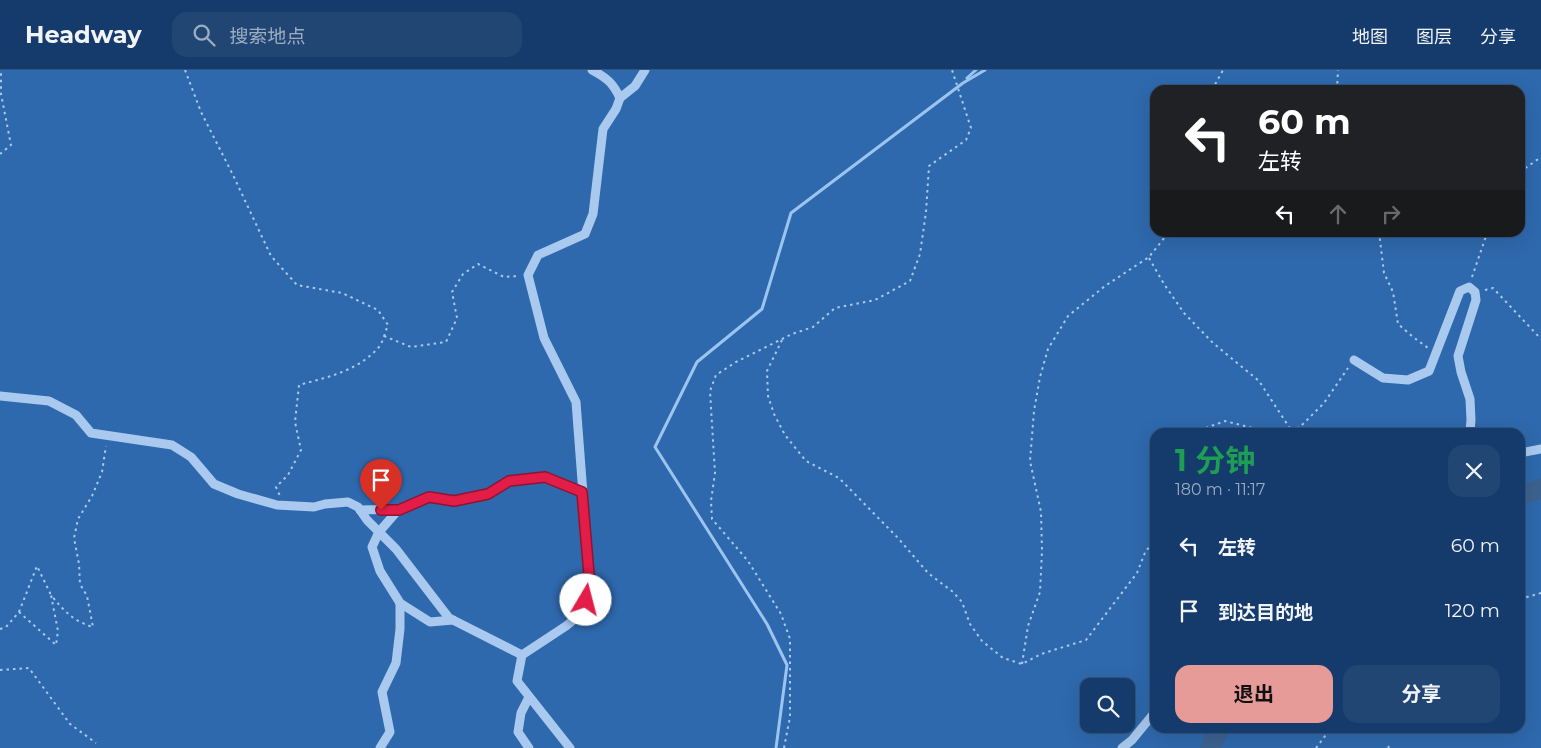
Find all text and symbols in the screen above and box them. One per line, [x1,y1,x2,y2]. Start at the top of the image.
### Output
search box [172,12,522,57]
text: Headway [25,20,142,49]
icon: search [190,21,218,49]
text: 搜索地点 [230,25,306,48]
text: 地图 [1352,26,1388,48]
text: 图层 [1416,26,1452,48]
text: 分享 [1480,26,1516,48]
text: 60 m [1258,100,1351,143]
icon: left [1175,105,1240,170]
text: 左转 [1258,148,1302,175]
icon: left [1271,200,1299,228]
icon: ahead [1324,200,1352,228]
icon: right [1377,200,1405,228]
text: 1 分钟 [1175,442,1255,479]
button: close [1448,445,1500,497]
pin [360,459,402,510]
icon: arrive [367,466,395,494]
text: 180 m · 11:17 [1175,480,1265,499]
icon: left [1175,532,1203,560]
text: 60 m [1451,534,1500,557]
text: 左转 [1218,536,1256,559]
position arrow [559,573,611,625]
icon: arrive [1175,597,1203,625]
text: 120 m [1445,599,1500,622]
text: 到达目的地 [1218,601,1313,624]
button: 退出 [1175,665,1333,723]
button: 分享 [1343,665,1500,723]
map controls [1080,678,1135,733]
button: search [1080,678,1135,733]

